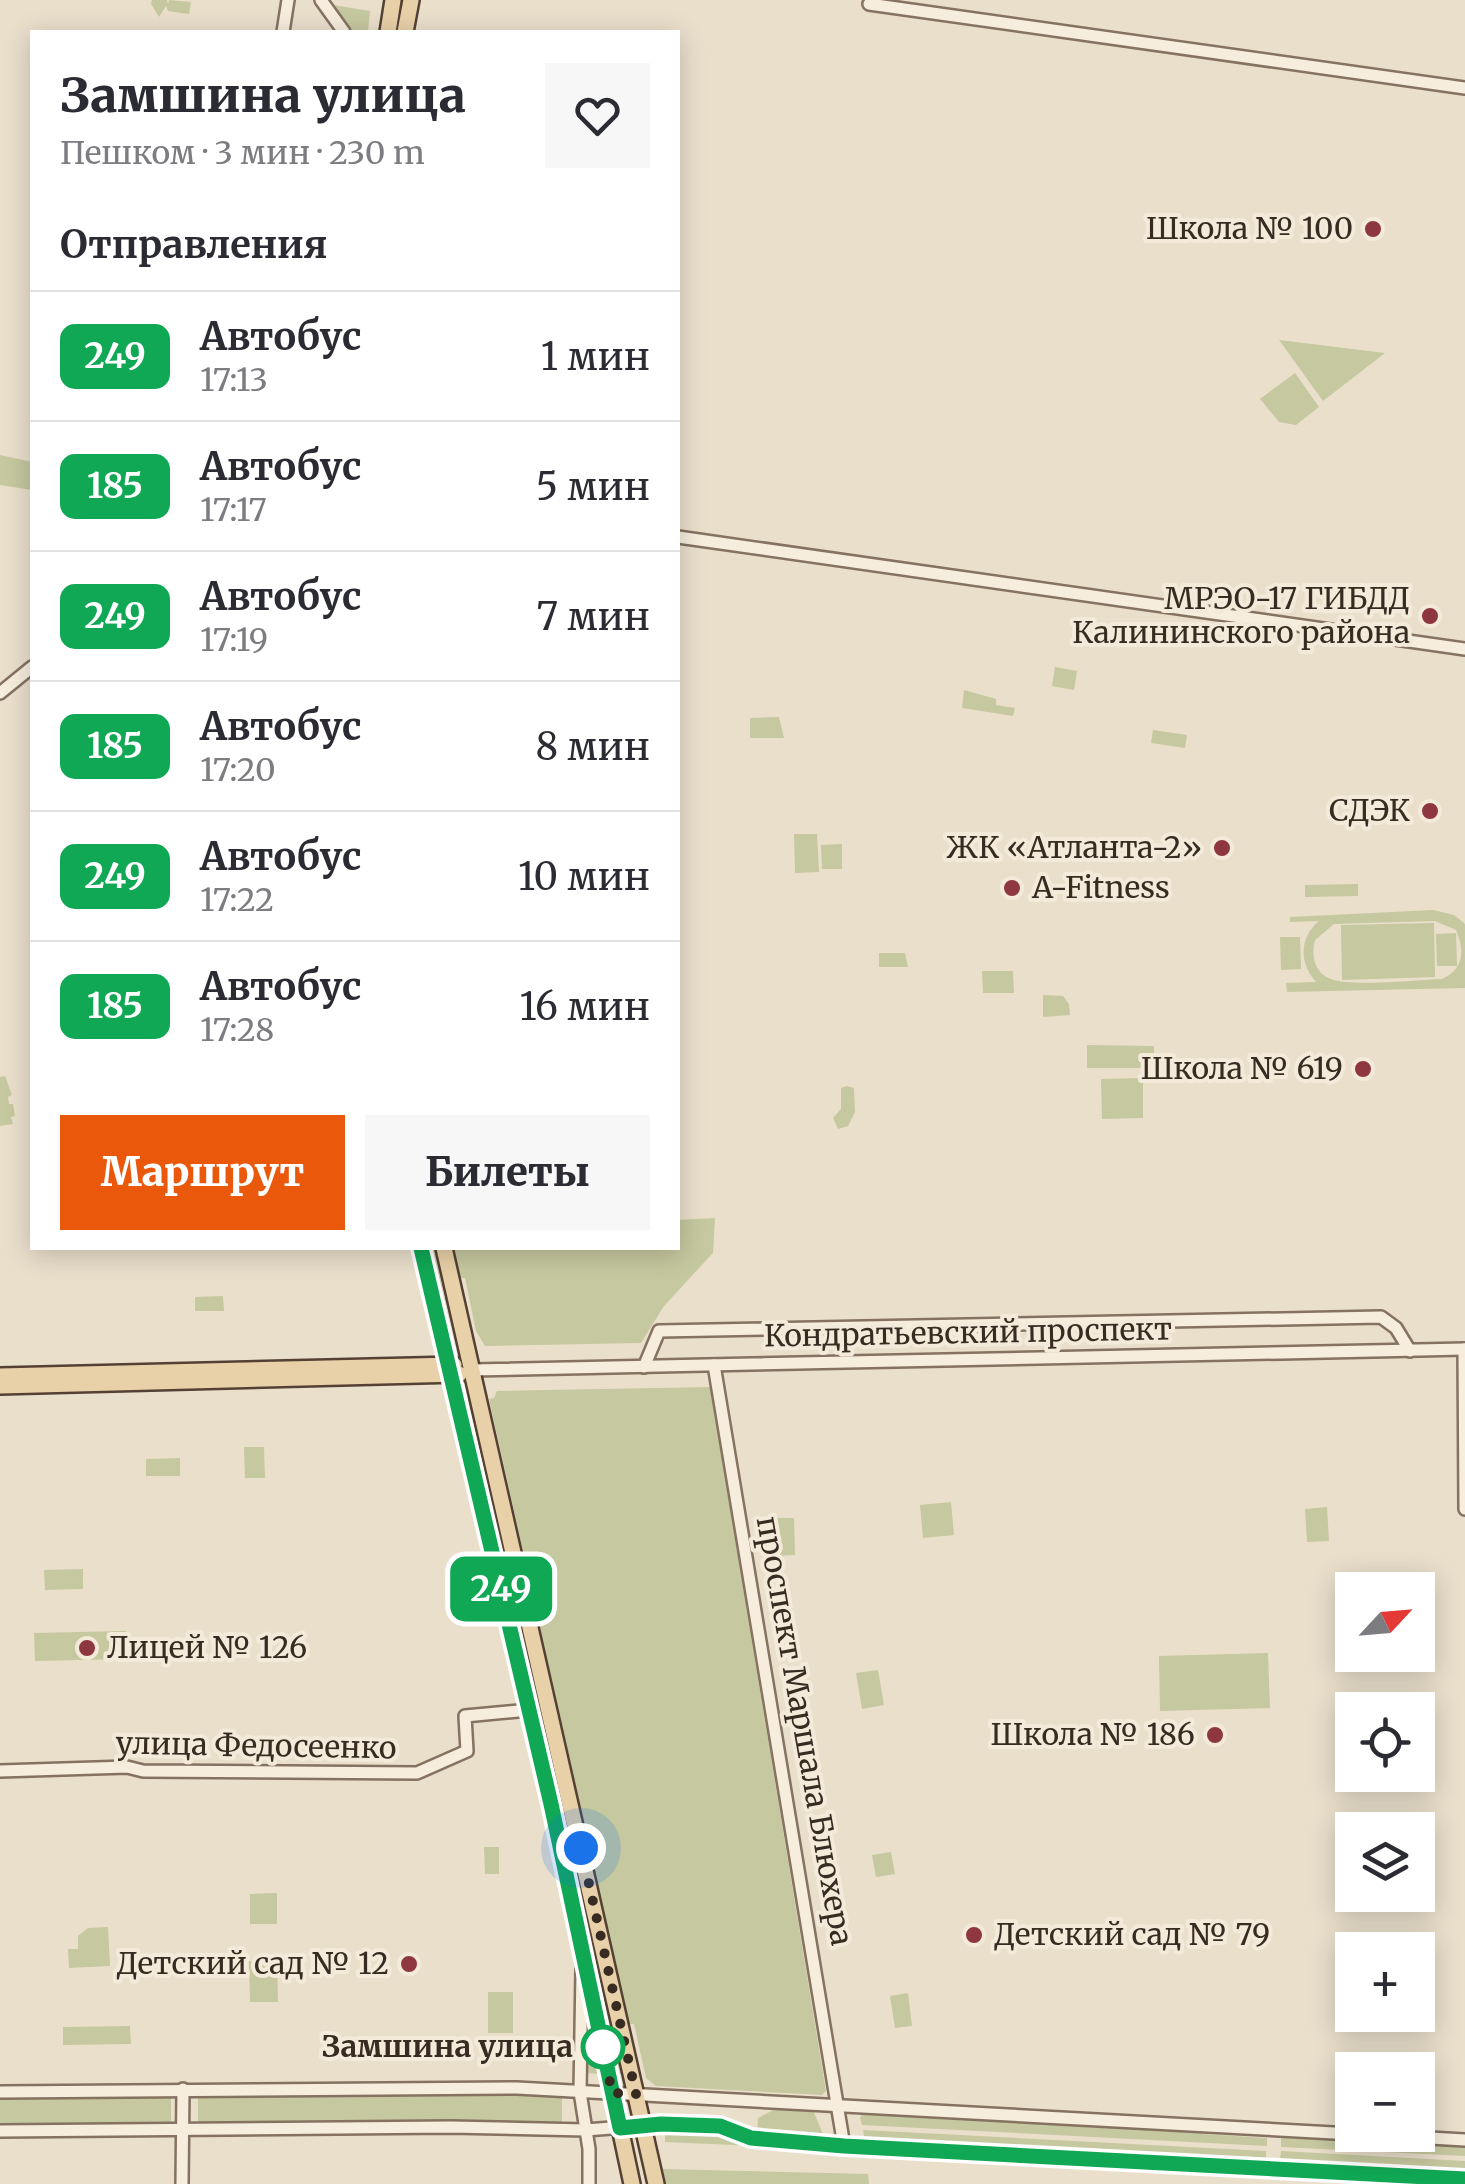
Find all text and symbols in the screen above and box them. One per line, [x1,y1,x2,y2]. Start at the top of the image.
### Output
button: heart [545,63,650,168]
text: Замшина улица [60,65,466,125]
text: Пешком · 3 мин · 230 m [60,133,425,173]
place label: Школа № 100 [1146,209,1353,247]
marker: Школа № 100 [1362,218,1384,240]
text: Отправления [60,221,327,268]
text: Автобус [200,313,361,360]
text: 1 мин [541,333,650,380]
text: 249 [84,334,146,378]
text: 17:13 [200,360,268,400]
text: Автобус [200,443,361,490]
text: 5 мин [536,463,650,510]
text: 185 [87,464,143,508]
text: 17:17 [200,490,267,530]
text: Автобус [200,573,361,620]
place label: МРЭО-17 ГИБДД Калининского района [1072,579,1410,651]
text: 7 мин [536,593,650,640]
text: 249 [84,594,146,638]
marker: МРЭО-17 ГИБДД Калининского района [1419,605,1441,627]
text: 17:19 [200,620,268,660]
text: Автобус [200,703,361,750]
text: 8 мин [535,723,650,770]
text: 185 [87,724,143,768]
text: 17:20 [200,750,276,790]
place label: СДЭК [1329,791,1410,829]
marker: СДЭК [1419,800,1441,822]
place label: ЖК «Атланта-2» [946,828,1202,866]
text: Автобус [200,833,361,880]
marker: ЖК «Атланта-2» [1211,837,1233,859]
text: 10 мин [518,853,650,900]
text: 249 [84,854,146,898]
place label: A-Fitness [1031,868,1170,906]
marker: A-Fitness [1001,877,1023,899]
text: 17:22 [200,880,274,920]
text: Автобус [200,963,361,1010]
text: 16 мин [519,983,650,1030]
text: 185 [87,984,143,1028]
text: 17:28 [200,1010,274,1050]
place label: Школа № 619 [1141,1049,1343,1087]
marker: Школа № 619 [1352,1058,1374,1080]
button: Маршрут [60,1115,345,1230]
button: Билеты [365,1115,650,1230]
street label: Кондратьевский проспект [764,1309,1172,1355]
street label: проспект Маршала Блюхера [749,1513,861,1948]
line badge: 249 [444,1556,558,1622]
text: 249 [470,1567,532,1611]
north arrow [1335,1572,1435,1672]
map controls [1335,1572,1435,2152]
place label: Лицей № 126 [107,1628,307,1666]
marker: Лицей № 126 [76,1637,98,1659]
button: locate [1335,1692,1435,1792]
place label: Школа № 186 [990,1715,1195,1753]
street label: улица Федосеенко [115,1724,397,1766]
marker: Школа № 186 [1204,1724,1226,1746]
button: layers [1335,1812,1435,1912]
your location [556,1823,606,1873]
place label: Детский сад № 79 [994,1915,1270,1953]
marker: Детский сад № 79 [963,1924,985,1946]
button: + [1335,1932,1435,2032]
place label: Детский сад № 12 [117,1944,389,1982]
marker: Детский сад № 12 [398,1953,420,1975]
marker: Замшина улица [582,2026,624,2068]
place label: Замшина улица [322,2027,573,2065]
button: − [1335,2052,1435,2152]

